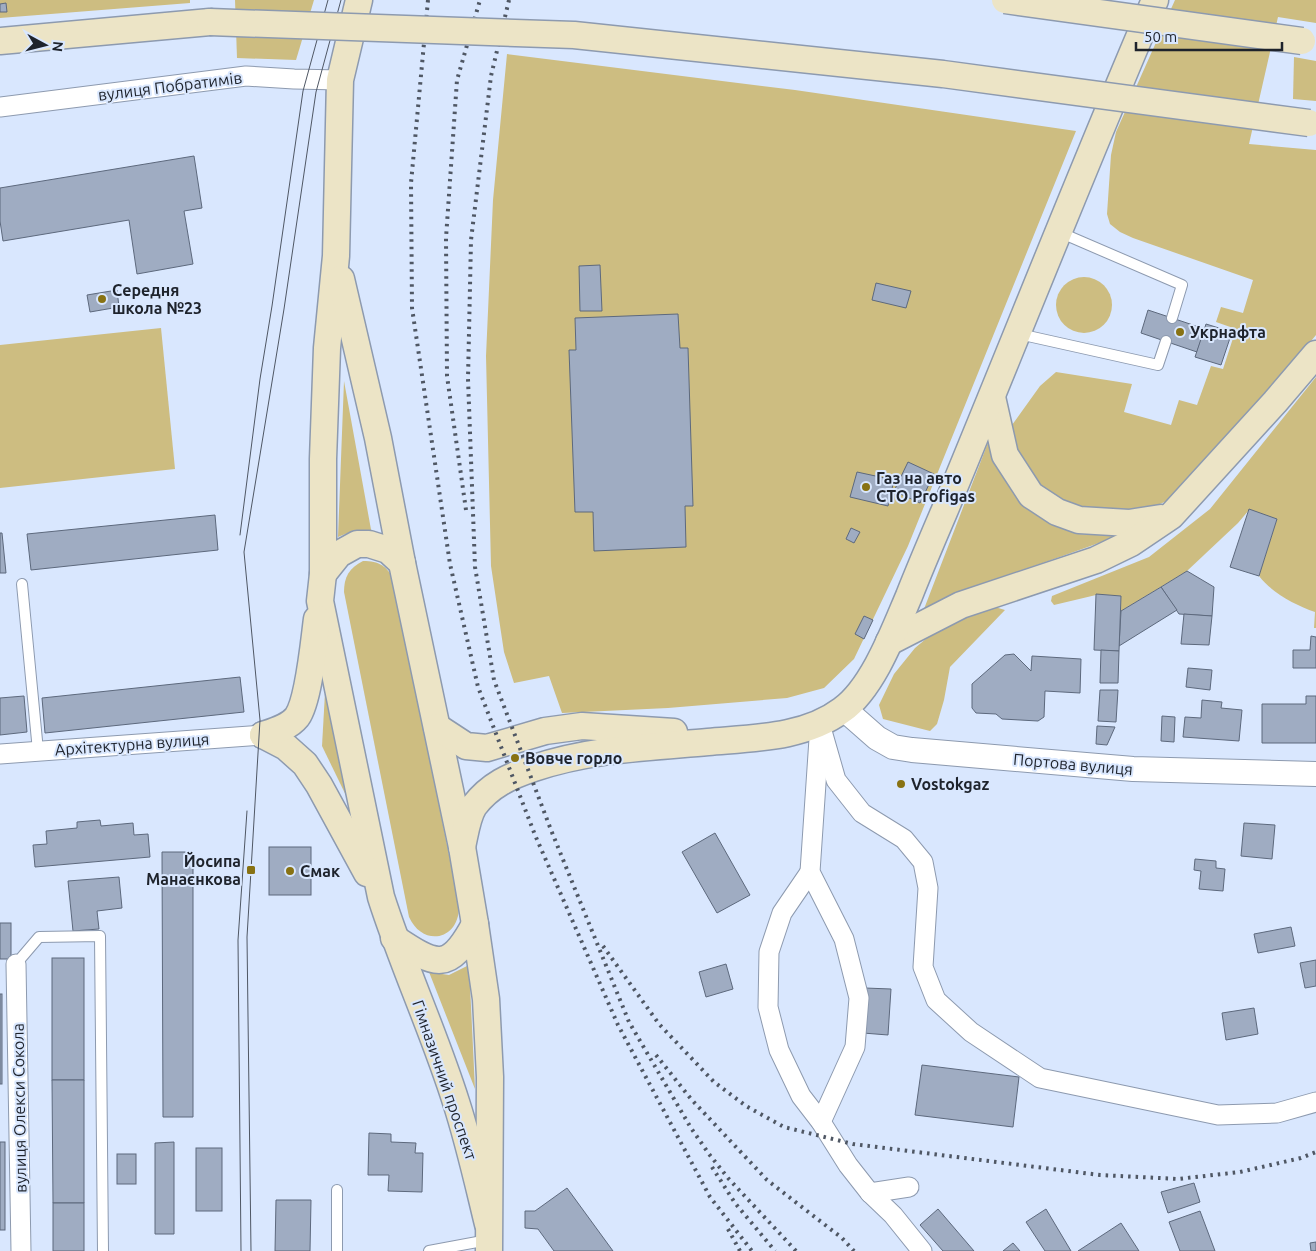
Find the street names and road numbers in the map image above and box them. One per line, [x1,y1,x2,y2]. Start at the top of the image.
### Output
street label: вулиця Побратимів [97,68,243,104]
street label: Архітектурна вулиця [54,730,210,758]
street label: Портова вулиця [1012,750,1134,778]
street label: Гімназичний проспект [409,998,481,1162]
street label: вулиця Олекси Сокола [9,1023,29,1193]

